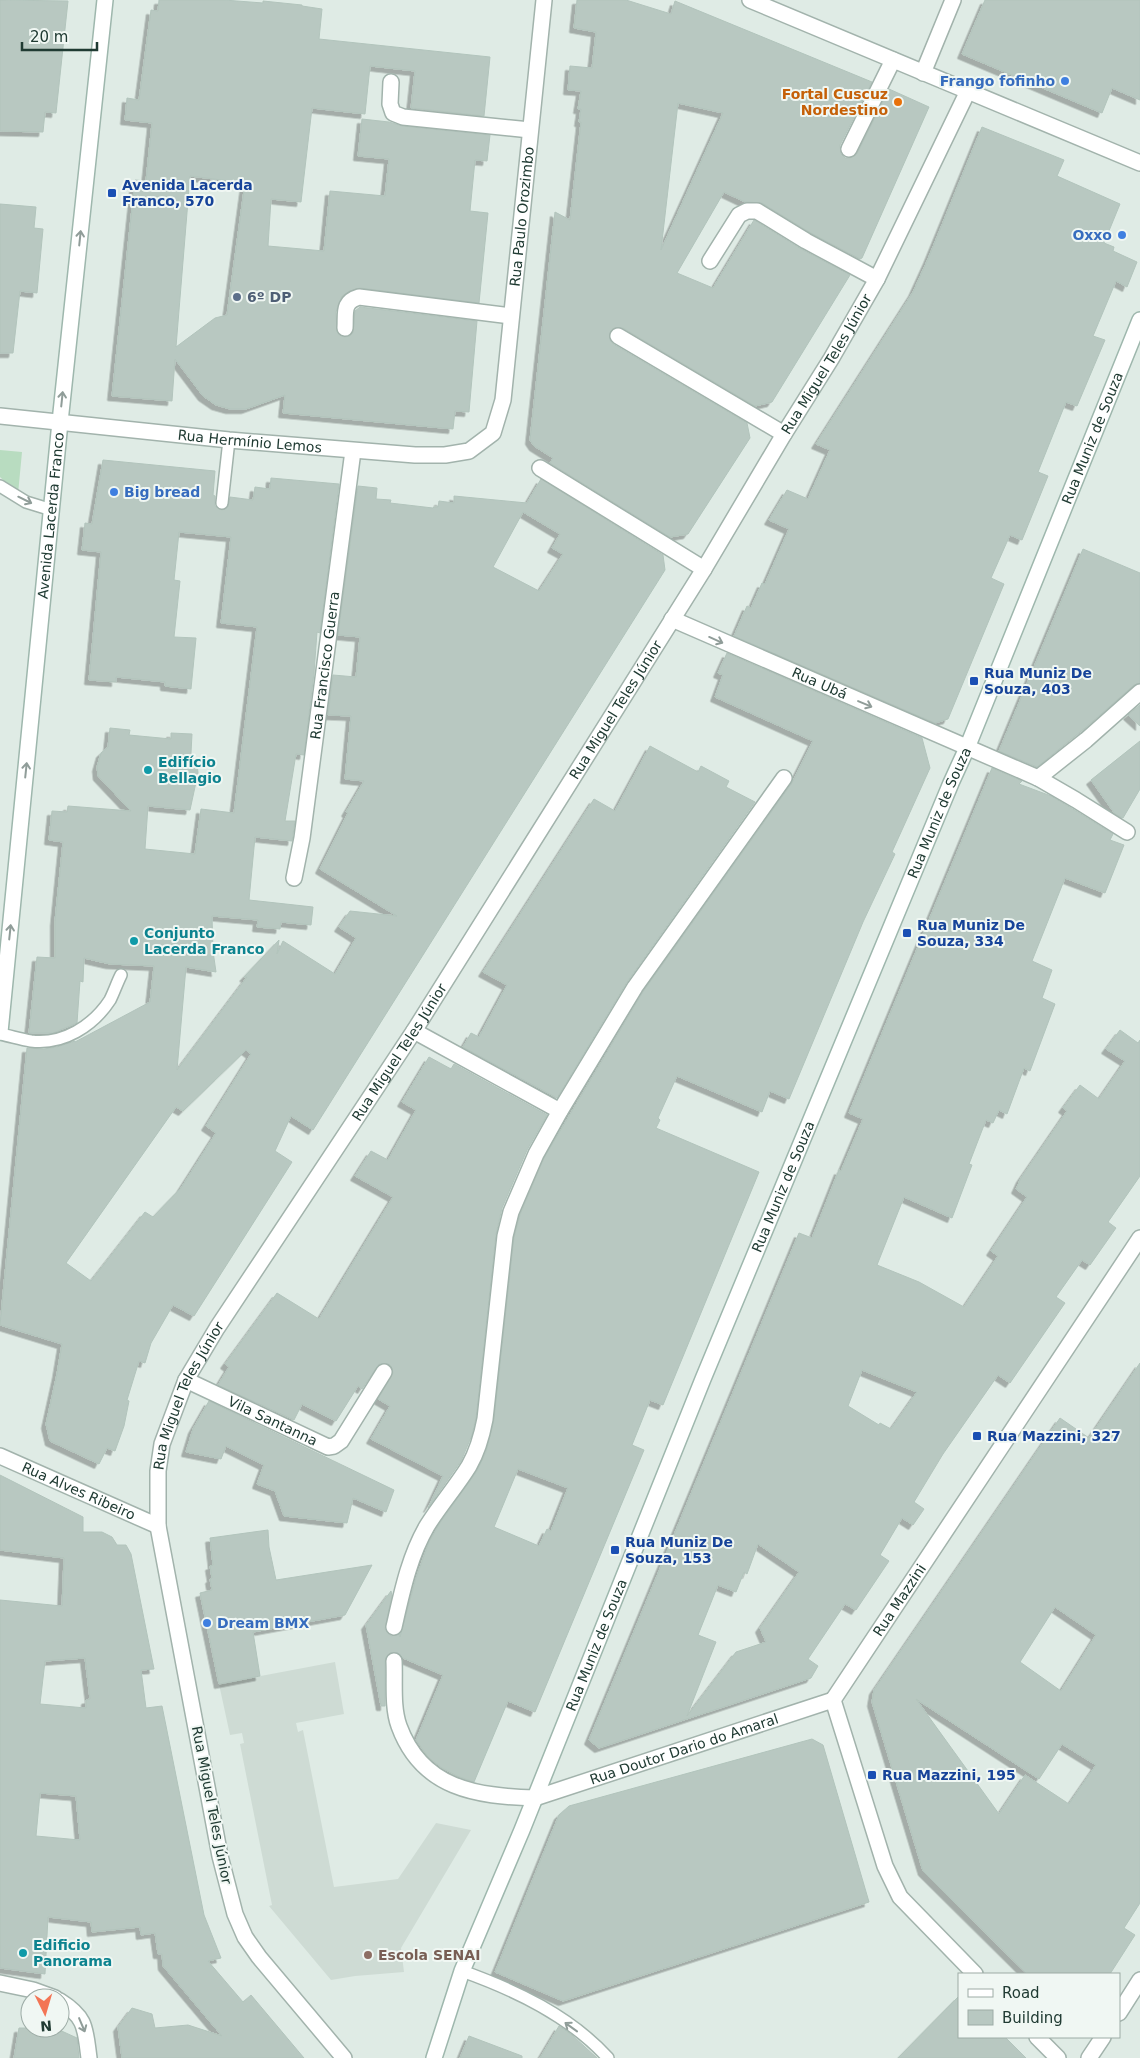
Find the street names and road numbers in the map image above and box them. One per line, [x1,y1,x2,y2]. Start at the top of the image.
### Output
street label: Rua Paulo Orozimbo [507,146,537,287]
street label: Rua Miguel Teles Júnior [778,291,875,437]
street label: Rua Muniz de Souza [1059,370,1126,506]
street label: Rua Hermínio Lemos [177,427,322,455]
street label: Avenida Lacerda Franco [35,432,67,599]
street label: Rua Francisco Guerra [307,590,342,740]
street label: Rua Miguel Teles Júnior [566,637,665,782]
street label: Rua Ubá [790,664,850,702]
street label: Rua Muniz de Souza [904,745,974,881]
street label: Rua Miguel Teles Júnior [349,980,450,1124]
street label: Rua Muniz de Souza [749,1118,818,1255]
street label: Rua Miguel Teles Júnior [150,1318,227,1471]
street label: Vila Santanna [226,1393,320,1449]
street label: Rua Alves Ribeiro [20,1459,138,1523]
street label: Rua Mazzini [870,1561,929,1639]
street label: Rua Muniz de Souza [563,1577,630,1713]
street label: Rua Doutor Dario do Amaral [588,1711,780,1787]
street label: Rua Miguel Teles Júnior [189,1725,235,1886]

